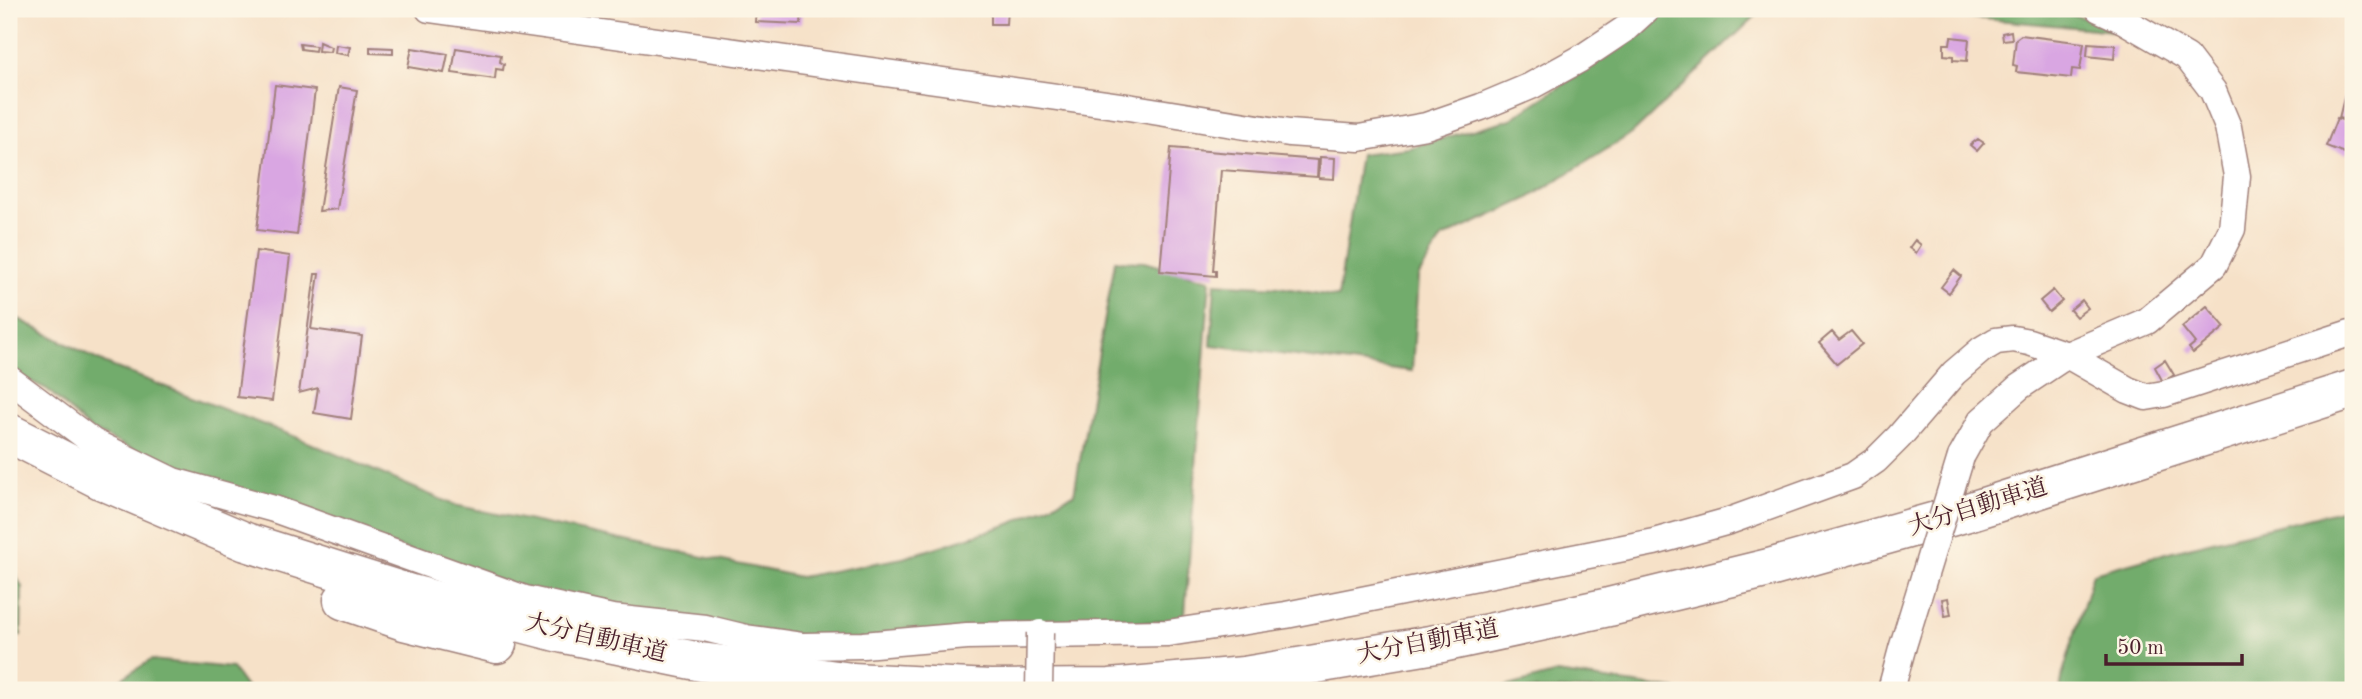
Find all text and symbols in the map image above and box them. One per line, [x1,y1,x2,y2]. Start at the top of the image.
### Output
street label: 大分自動車道 [1905,473,2050,541]
street label: 大分自動車道 [523,608,670,667]
street label: 大分自動車道 [1354,615,1501,669]
scale bar [2106,622,2243,666]
text: 50 m [2117,638,2164,659]

